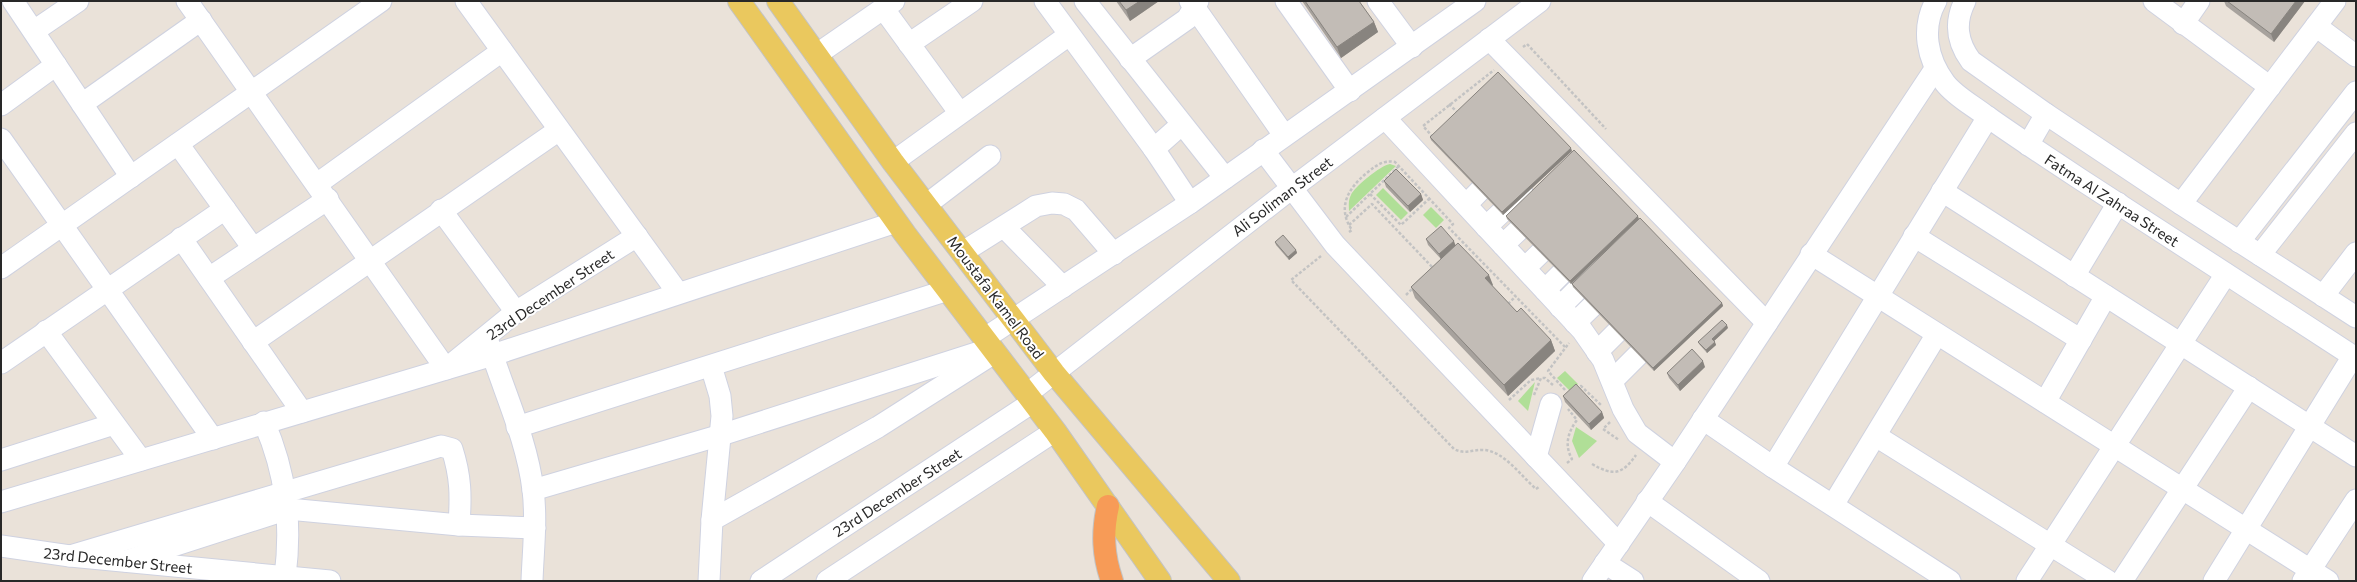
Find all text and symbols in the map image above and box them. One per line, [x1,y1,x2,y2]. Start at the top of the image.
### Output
street label: Fatma Al Zahraa Street [2041,150,2183,250]
street label: Ali Soliman Street [1228,152,1336,240]
street label: Moustafa Kamel Road [944,232,1048,362]
street label: 23rd December Street [483,245,617,343]
street label: 23rd December Street [829,444,965,540]
street label: 23rd December Street [43,543,193,577]

